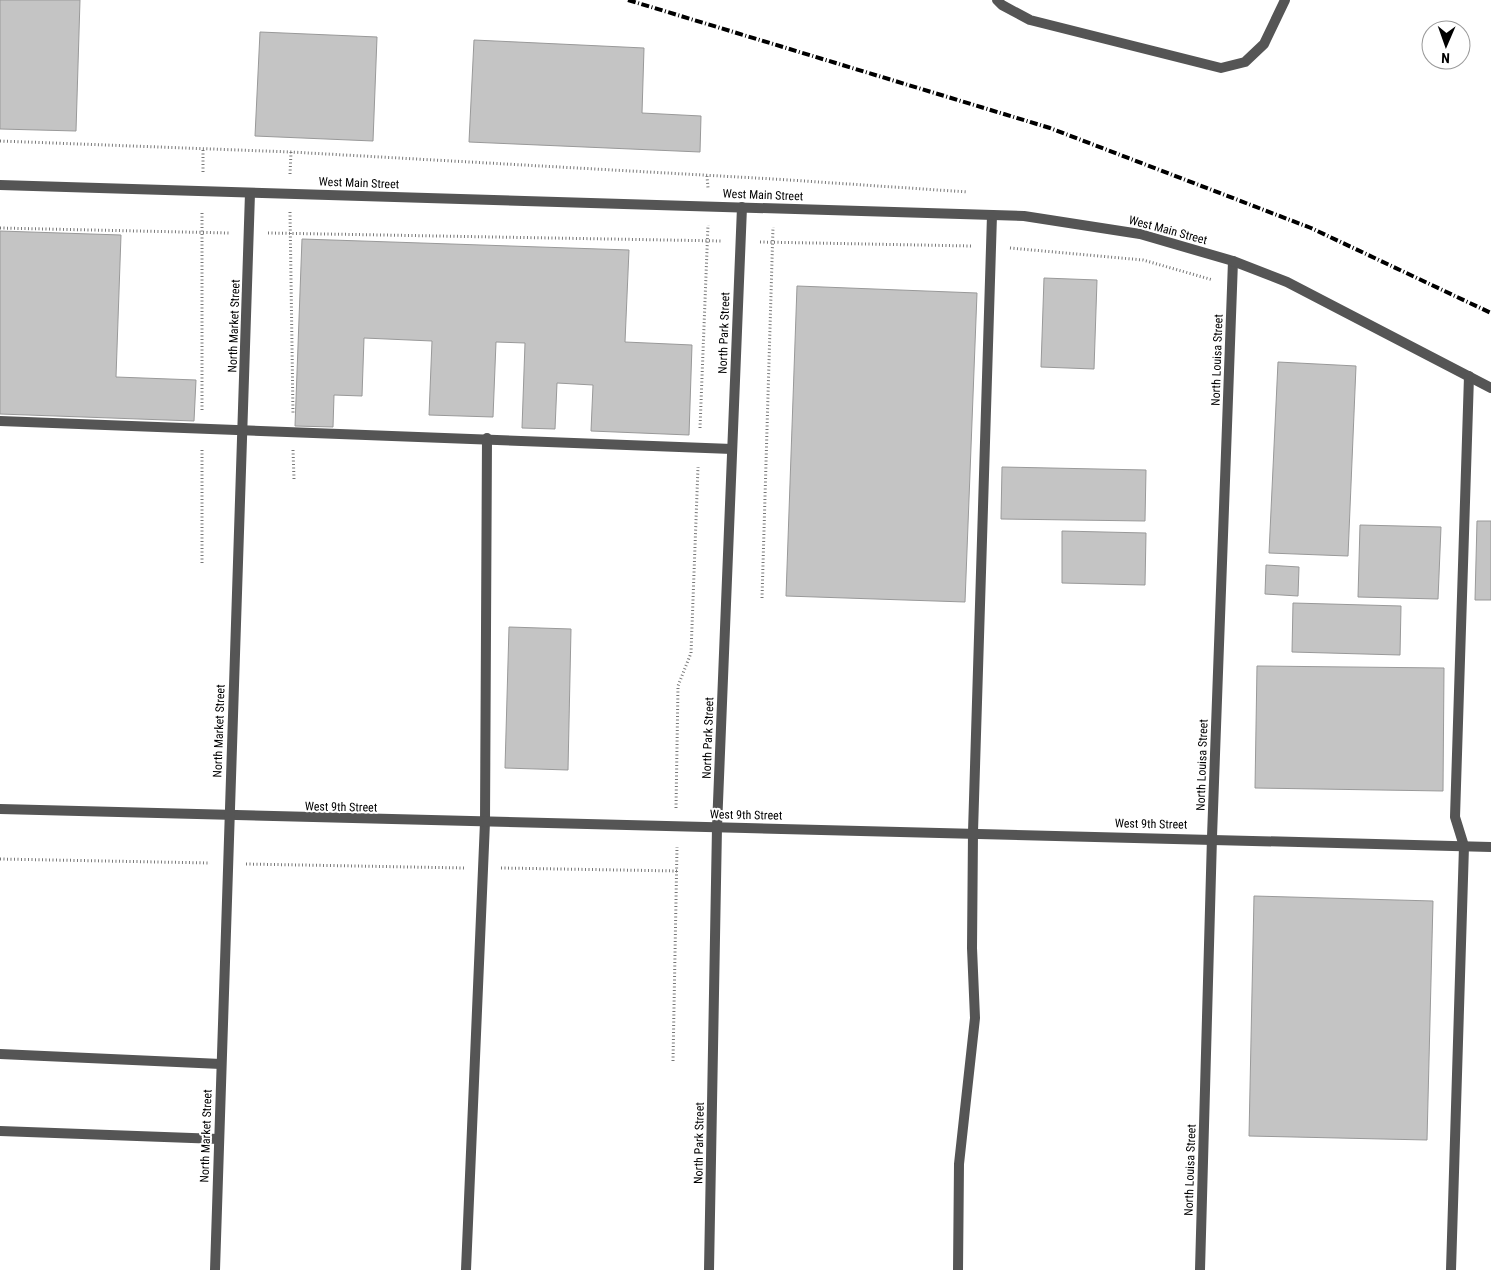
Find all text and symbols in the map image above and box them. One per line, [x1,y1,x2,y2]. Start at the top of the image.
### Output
north arrow [1421,20,1471,70]
text: N [1441,50,1450,66]
street label: West Main Street [318,175,400,191]
street label: West Main Street [722,187,804,203]
street label: West Main Street [1127,213,1209,247]
street label: North Market Street [225,279,243,373]
street label: North Park Street [716,291,732,374]
street label: North Louisa Street [1208,313,1226,406]
street label: North Market Street [210,684,228,778]
street label: North Park Street [700,696,716,779]
street label: North Louisa Street [1193,718,1211,811]
street label: West 9th Street [305,799,378,815]
street label: West 9th Street [710,807,783,823]
street label: West 9th Street [1115,816,1188,832]
street label: North Market Street [197,1089,215,1183]
street label: North Park Street [691,1102,707,1184]
street label: North Louisa Street [1181,1123,1199,1216]

